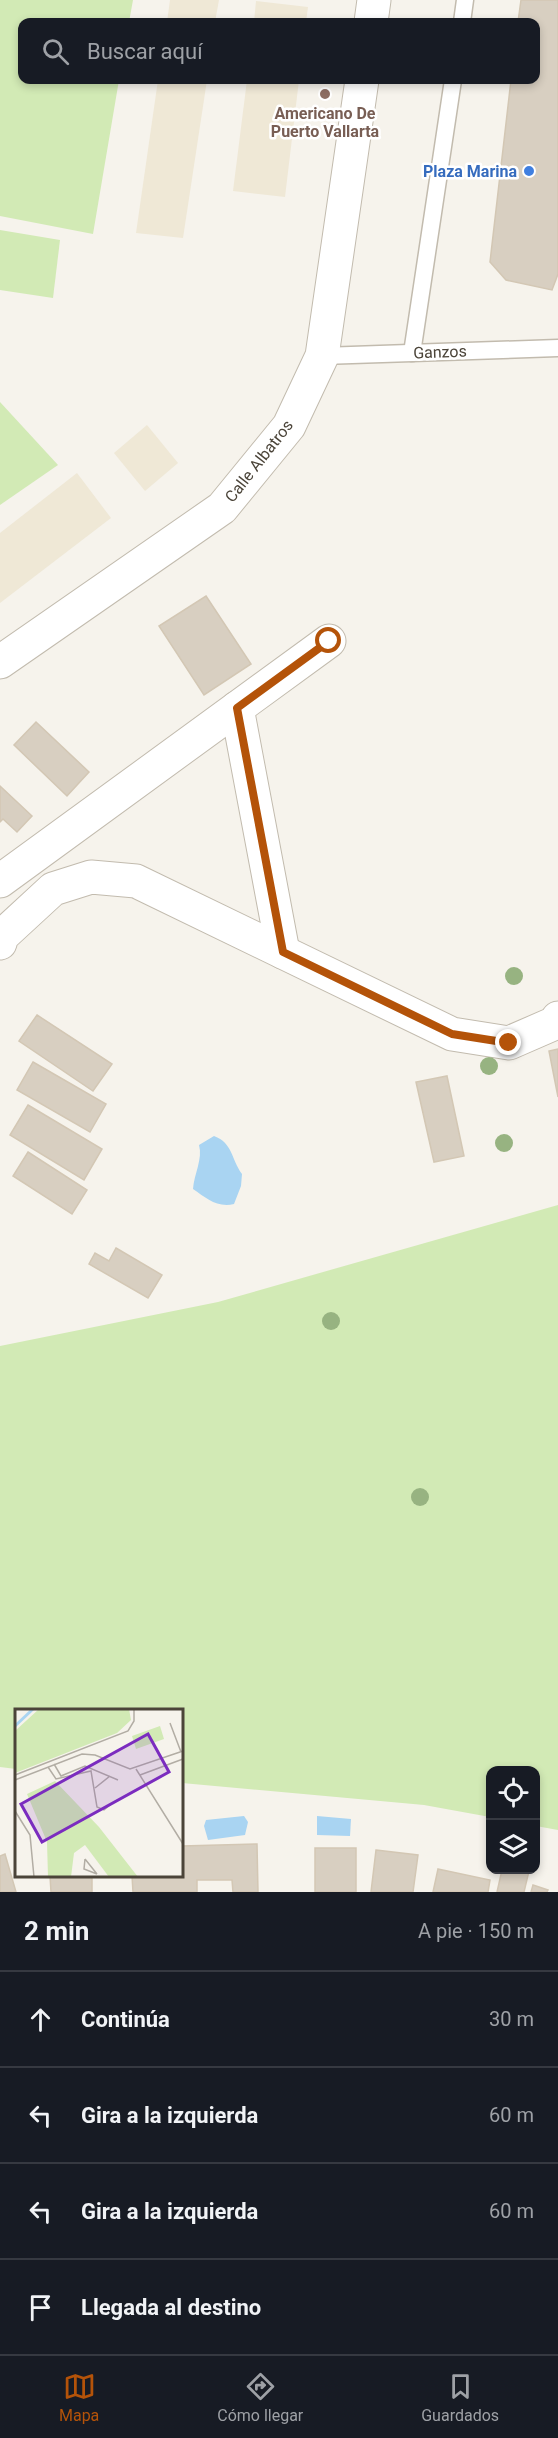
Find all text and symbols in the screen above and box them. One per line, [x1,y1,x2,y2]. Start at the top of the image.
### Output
search box [18,18,540,84]
icon: search [39,35,72,68]
text: Buscar aquí [87,39,203,64]
marker: Americano De Puerto Vallarta [318,87,332,101]
place label: Americano De Puerto Vallarta [271,104,380,141]
place label: Plaza Marina [423,162,517,181]
marker: Plaza Marina [522,164,536,178]
street label: Ganzos [413,342,467,362]
street label: Calle Albatros [221,416,297,506]
route start [315,627,341,653]
route end [495,1029,521,1055]
inset map [15,1709,183,1877]
map controls [486,1766,540,1874]
button: locate [486,1766,540,1820]
button: layers [486,1820,540,1874]
text: 2 min [24,1916,89,1946]
text: A pie · 150 m [418,1919,534,1943]
icon: ahead [24,2003,57,2036]
text: Continúa [81,2007,170,2032]
text: 30 m [489,2007,534,2031]
icon: left [24,2099,57,2132]
text: Gira a la izquierda [81,2103,258,2128]
text: 60 m [489,2103,534,2127]
icon: left [24,2195,57,2228]
text: Gira a la izquierda [81,2199,258,2224]
text: 60 m [489,2199,534,2223]
icon: arrive [24,2291,57,2324]
text: Llegada al destino [81,2295,261,2320]
tab: Mapa [59,2370,99,2425]
tab: Cómo llegar [217,2370,303,2425]
tab: Guardados [421,2370,499,2425]

